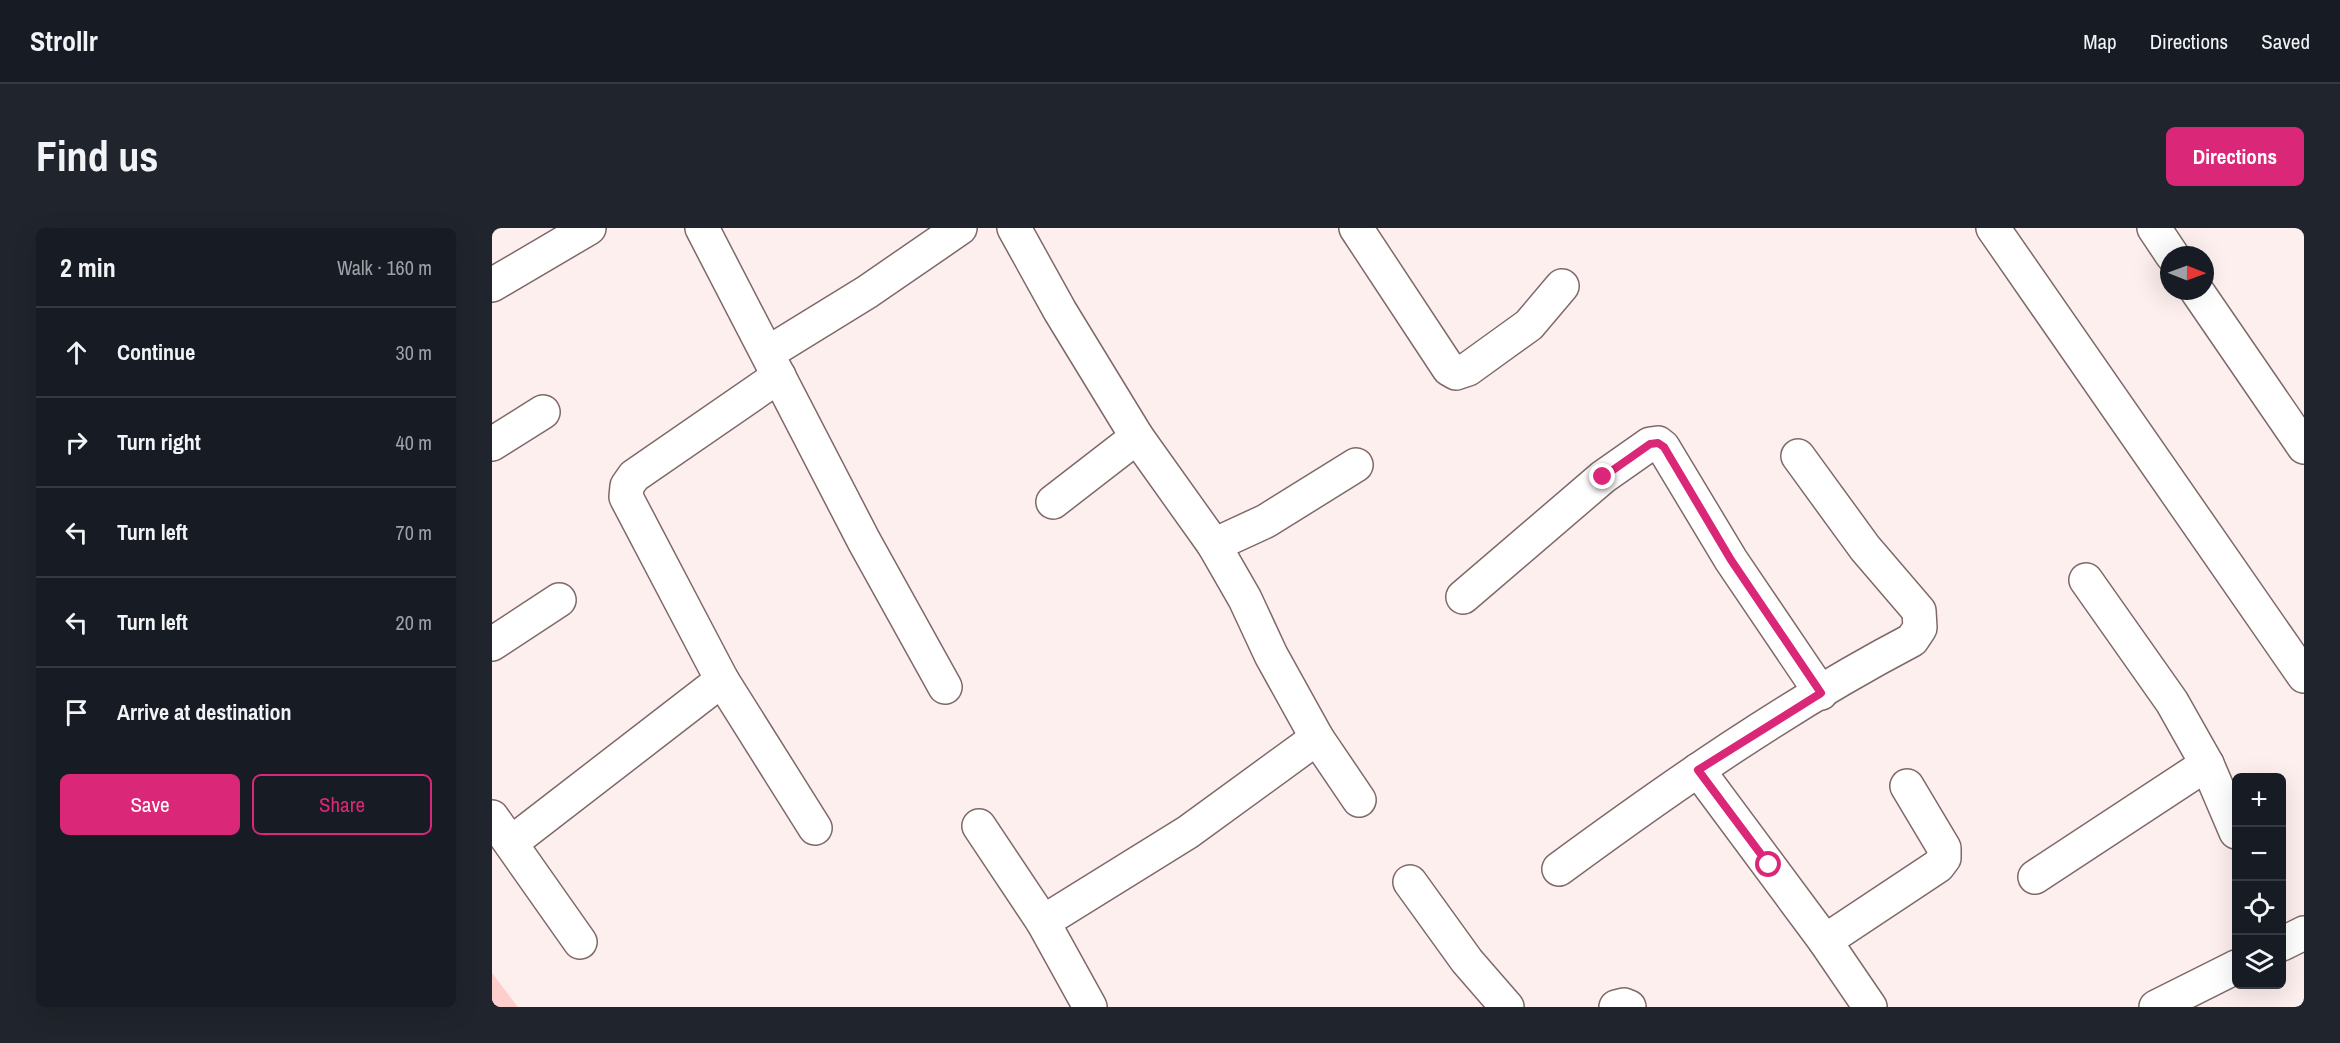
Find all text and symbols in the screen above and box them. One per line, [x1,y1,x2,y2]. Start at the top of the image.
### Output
text: Strollr [30,22,98,60]
text: Map [2083,27,2117,56]
text: Directions [2150,27,2228,56]
text: Saved [2261,27,2310,56]
button: Directions [2166,127,2304,186]
text: Find us [36,128,158,184]
north arrow [2160,246,2214,300]
text: 2 min [60,250,116,285]
text: Walk · 160 m [337,254,432,281]
icon: ahead [60,336,93,369]
text: Continue [117,337,195,367]
text: 30 m [396,339,432,366]
icon: right [60,426,93,459]
text: Turn right [117,427,201,457]
text: 40 m [396,429,432,456]
route end [1589,463,1615,489]
icon: left [60,516,93,549]
text: Turn left [117,517,188,547]
text: 70 m [396,519,432,546]
icon: left [60,606,93,639]
text: Turn left [117,607,188,637]
text: 20 m [396,609,432,636]
icon: arrive [60,696,93,729]
text: Arrive at destination [117,697,291,727]
map controls [2232,773,2286,989]
button: + [2232,773,2286,827]
button: Save [60,774,240,835]
button: Share [252,774,432,835]
button: − [2232,827,2286,881]
route start [1755,851,1781,877]
button: locate [2232,881,2286,935]
button: layers [2232,935,2286,989]

